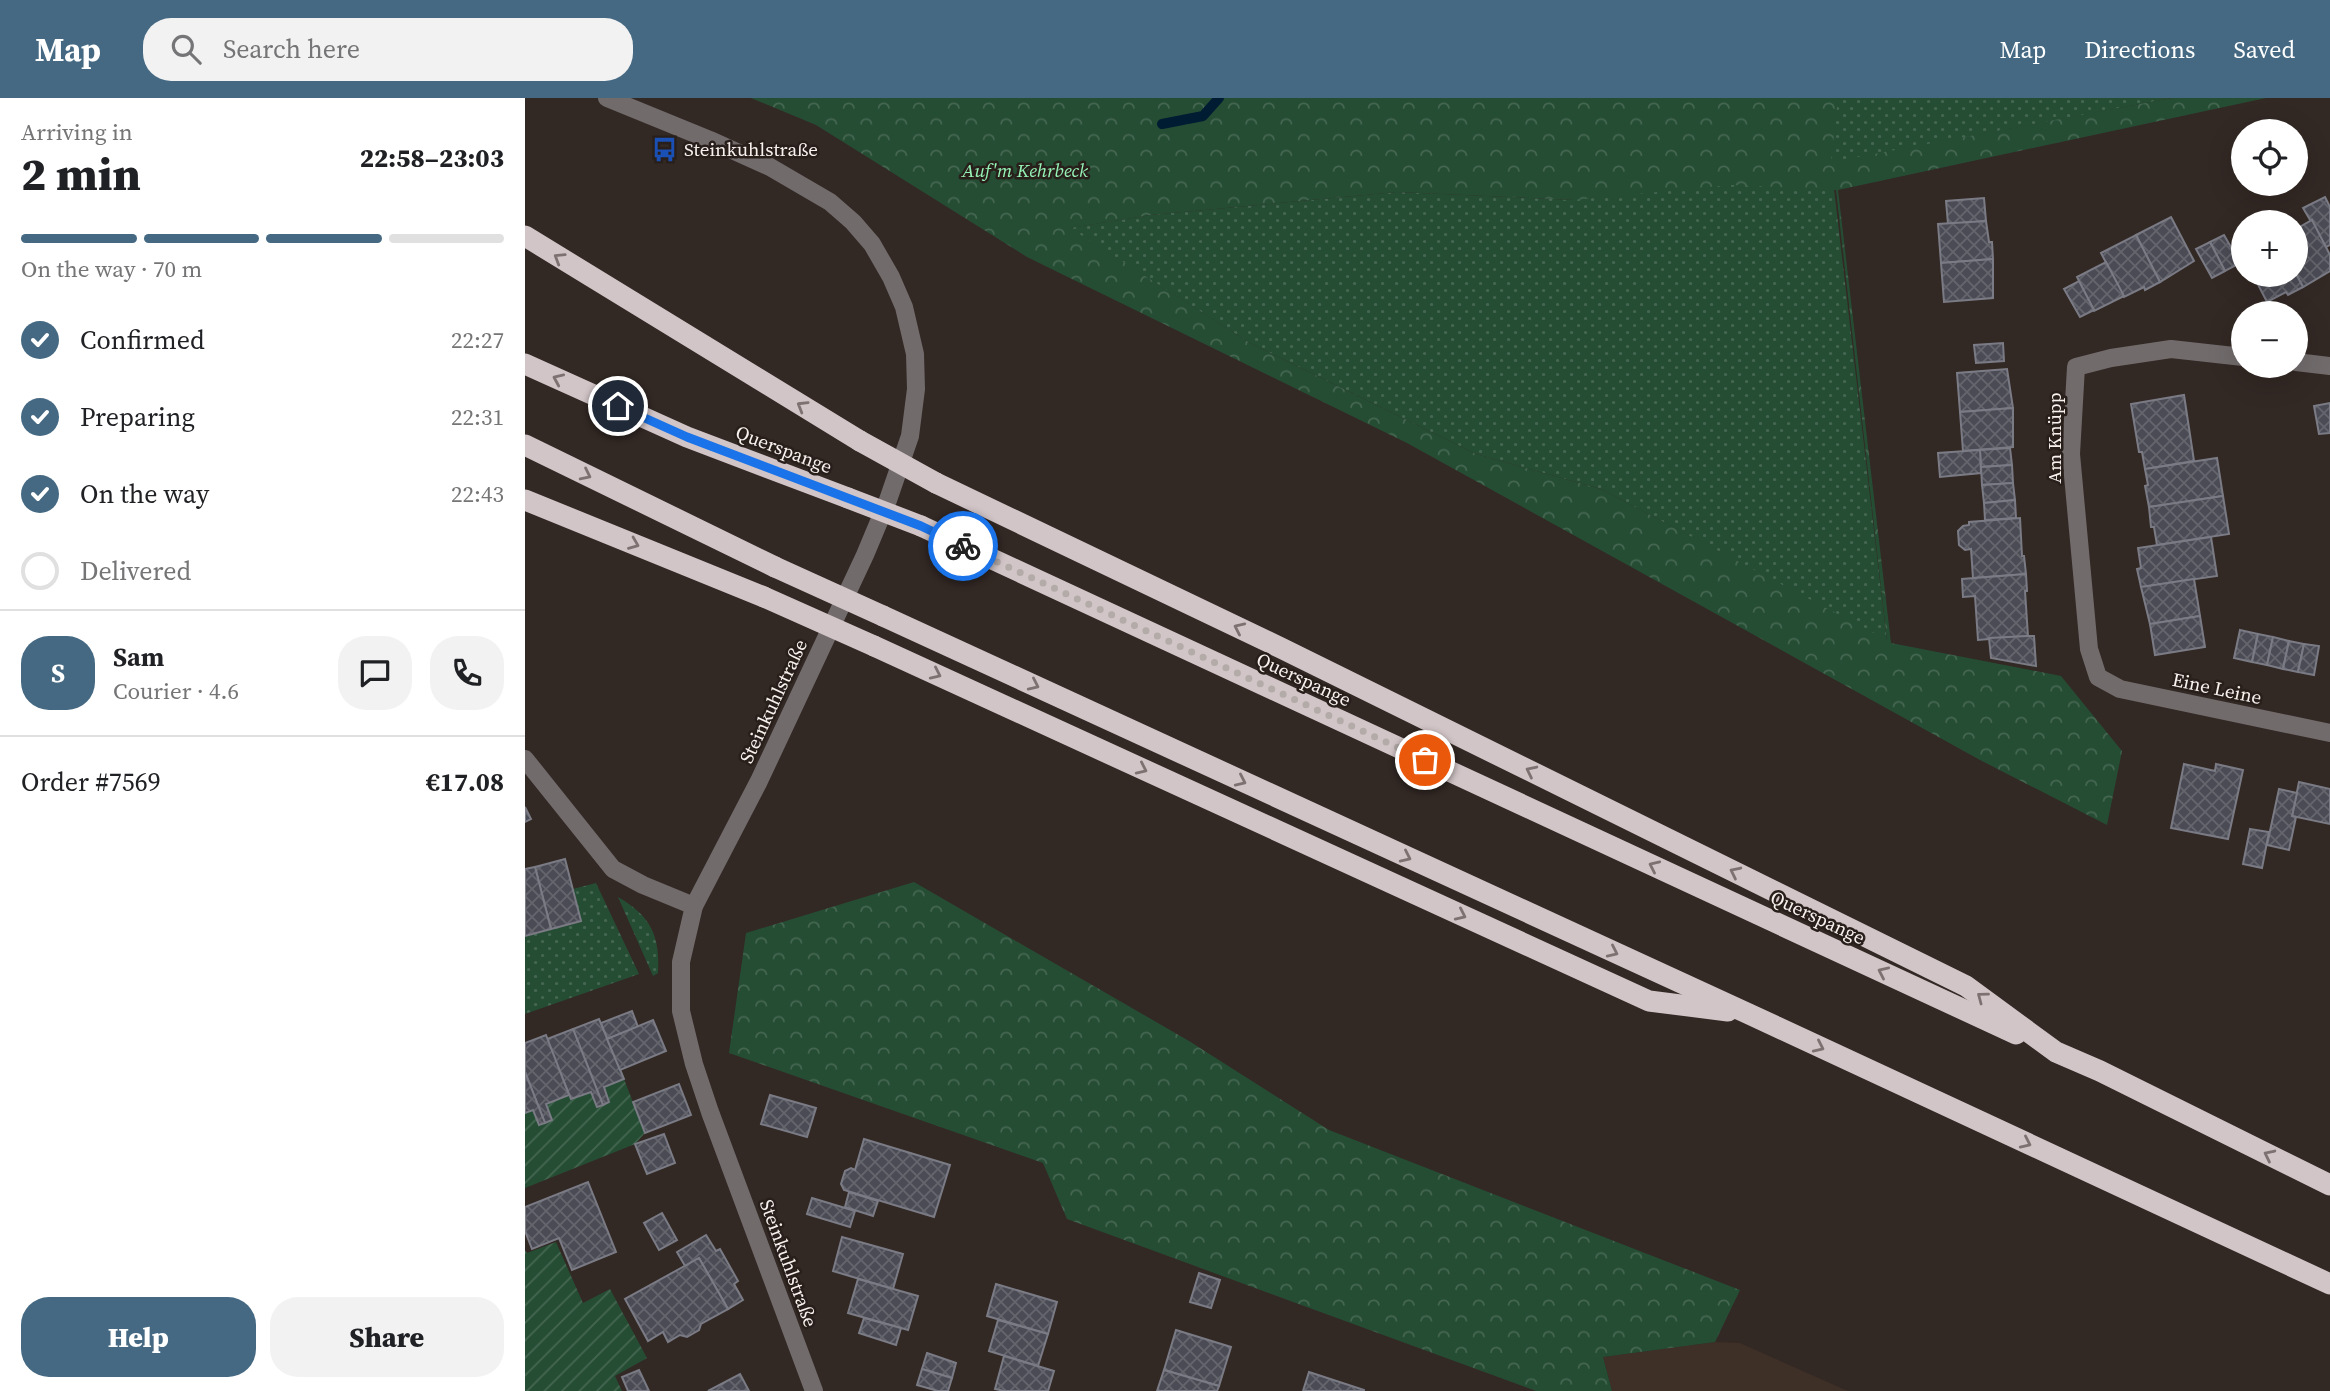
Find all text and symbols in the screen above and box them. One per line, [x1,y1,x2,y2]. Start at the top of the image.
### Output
search box [143,18,633,81]
text: Map [35,27,101,72]
icon: search [167,30,205,68]
text: Search here [223,31,360,67]
text: Map [1999,33,2046,66]
text: Directions [2084,33,2195,66]
text: Saved [2233,33,2295,66]
text: Arriving in [21,116,133,148]
map controls [2231,119,2308,378]
button: locate [2231,119,2308,196]
bus stop icon: Steinkuhlstraße [650,135,678,163]
place label: Steinkuhlstraße [684,136,818,162]
text: 22:58–23:03 [360,140,504,176]
text: 2 min [21,142,141,205]
park label: Auf'm Kehrbeck [961,157,1088,183]
button: + [2231,210,2308,287]
text: On the way · 70 m [21,253,202,285]
one-way arrow [554,253,567,266]
button: − [2231,301,2308,378]
icon: check [21,321,59,359]
text: Confirmed [80,322,205,358]
text: 22:27 [451,324,504,356]
one-way arrow [553,373,566,387]
pin [588,376,648,436]
icon: home [599,387,637,425]
street label: Am Knüpp [2041,392,2067,484]
icon: check [21,398,59,436]
text: Preparing [80,399,195,435]
text: 22:31 [451,401,504,433]
one-way arrow [796,401,809,414]
street label: Querspange [732,419,836,479]
one-way arrow [579,467,591,481]
icon: check [21,475,59,513]
text: On the way [80,476,209,512]
text: 22:43 [451,478,504,510]
courier [928,511,998,581]
icon: bike [944,527,982,565]
one-way arrow [627,536,639,550]
text: Delivered [80,553,191,589]
one-way arrow [1234,622,1246,636]
street label: Steinkuhlstraße [733,635,813,767]
button: chat [338,636,412,710]
button: phone [430,636,504,710]
text: Sam [113,639,164,675]
street label: Querspange [1253,646,1355,712]
text: S [51,655,65,691]
one-way arrow [928,666,941,680]
street label: Eine Leine [2170,666,2264,710]
text: Courier · 4.6 [113,675,239,707]
one-way arrow [1027,677,1039,691]
pin [1395,730,1455,790]
icon: bag [1406,741,1444,779]
one-way arrow [1135,761,1148,775]
text: Order #7569 [21,764,161,800]
text: €17.08 [426,764,504,800]
one-way arrow [1526,766,1538,780]
one-way arrow [1234,773,1246,787]
one-way arrow [1399,849,1411,863]
one-way arrow [1649,860,1661,874]
one-way arrow [1730,866,1742,880]
street label: Querspange [1767,884,1869,950]
one-way arrow [1454,907,1466,921]
one-way arrow [1606,943,1618,957]
one-way arrow [1878,966,1890,980]
one-way arrow [1977,993,1989,1005]
one-way arrow [1812,1038,1824,1052]
one-way arrow [2019,1134,2031,1148]
one-way arrow [2264,1149,2276,1163]
street label: Steinkuhlstraße [754,1196,824,1330]
button: Help [21,1297,256,1377]
button: Share [270,1297,504,1377]

